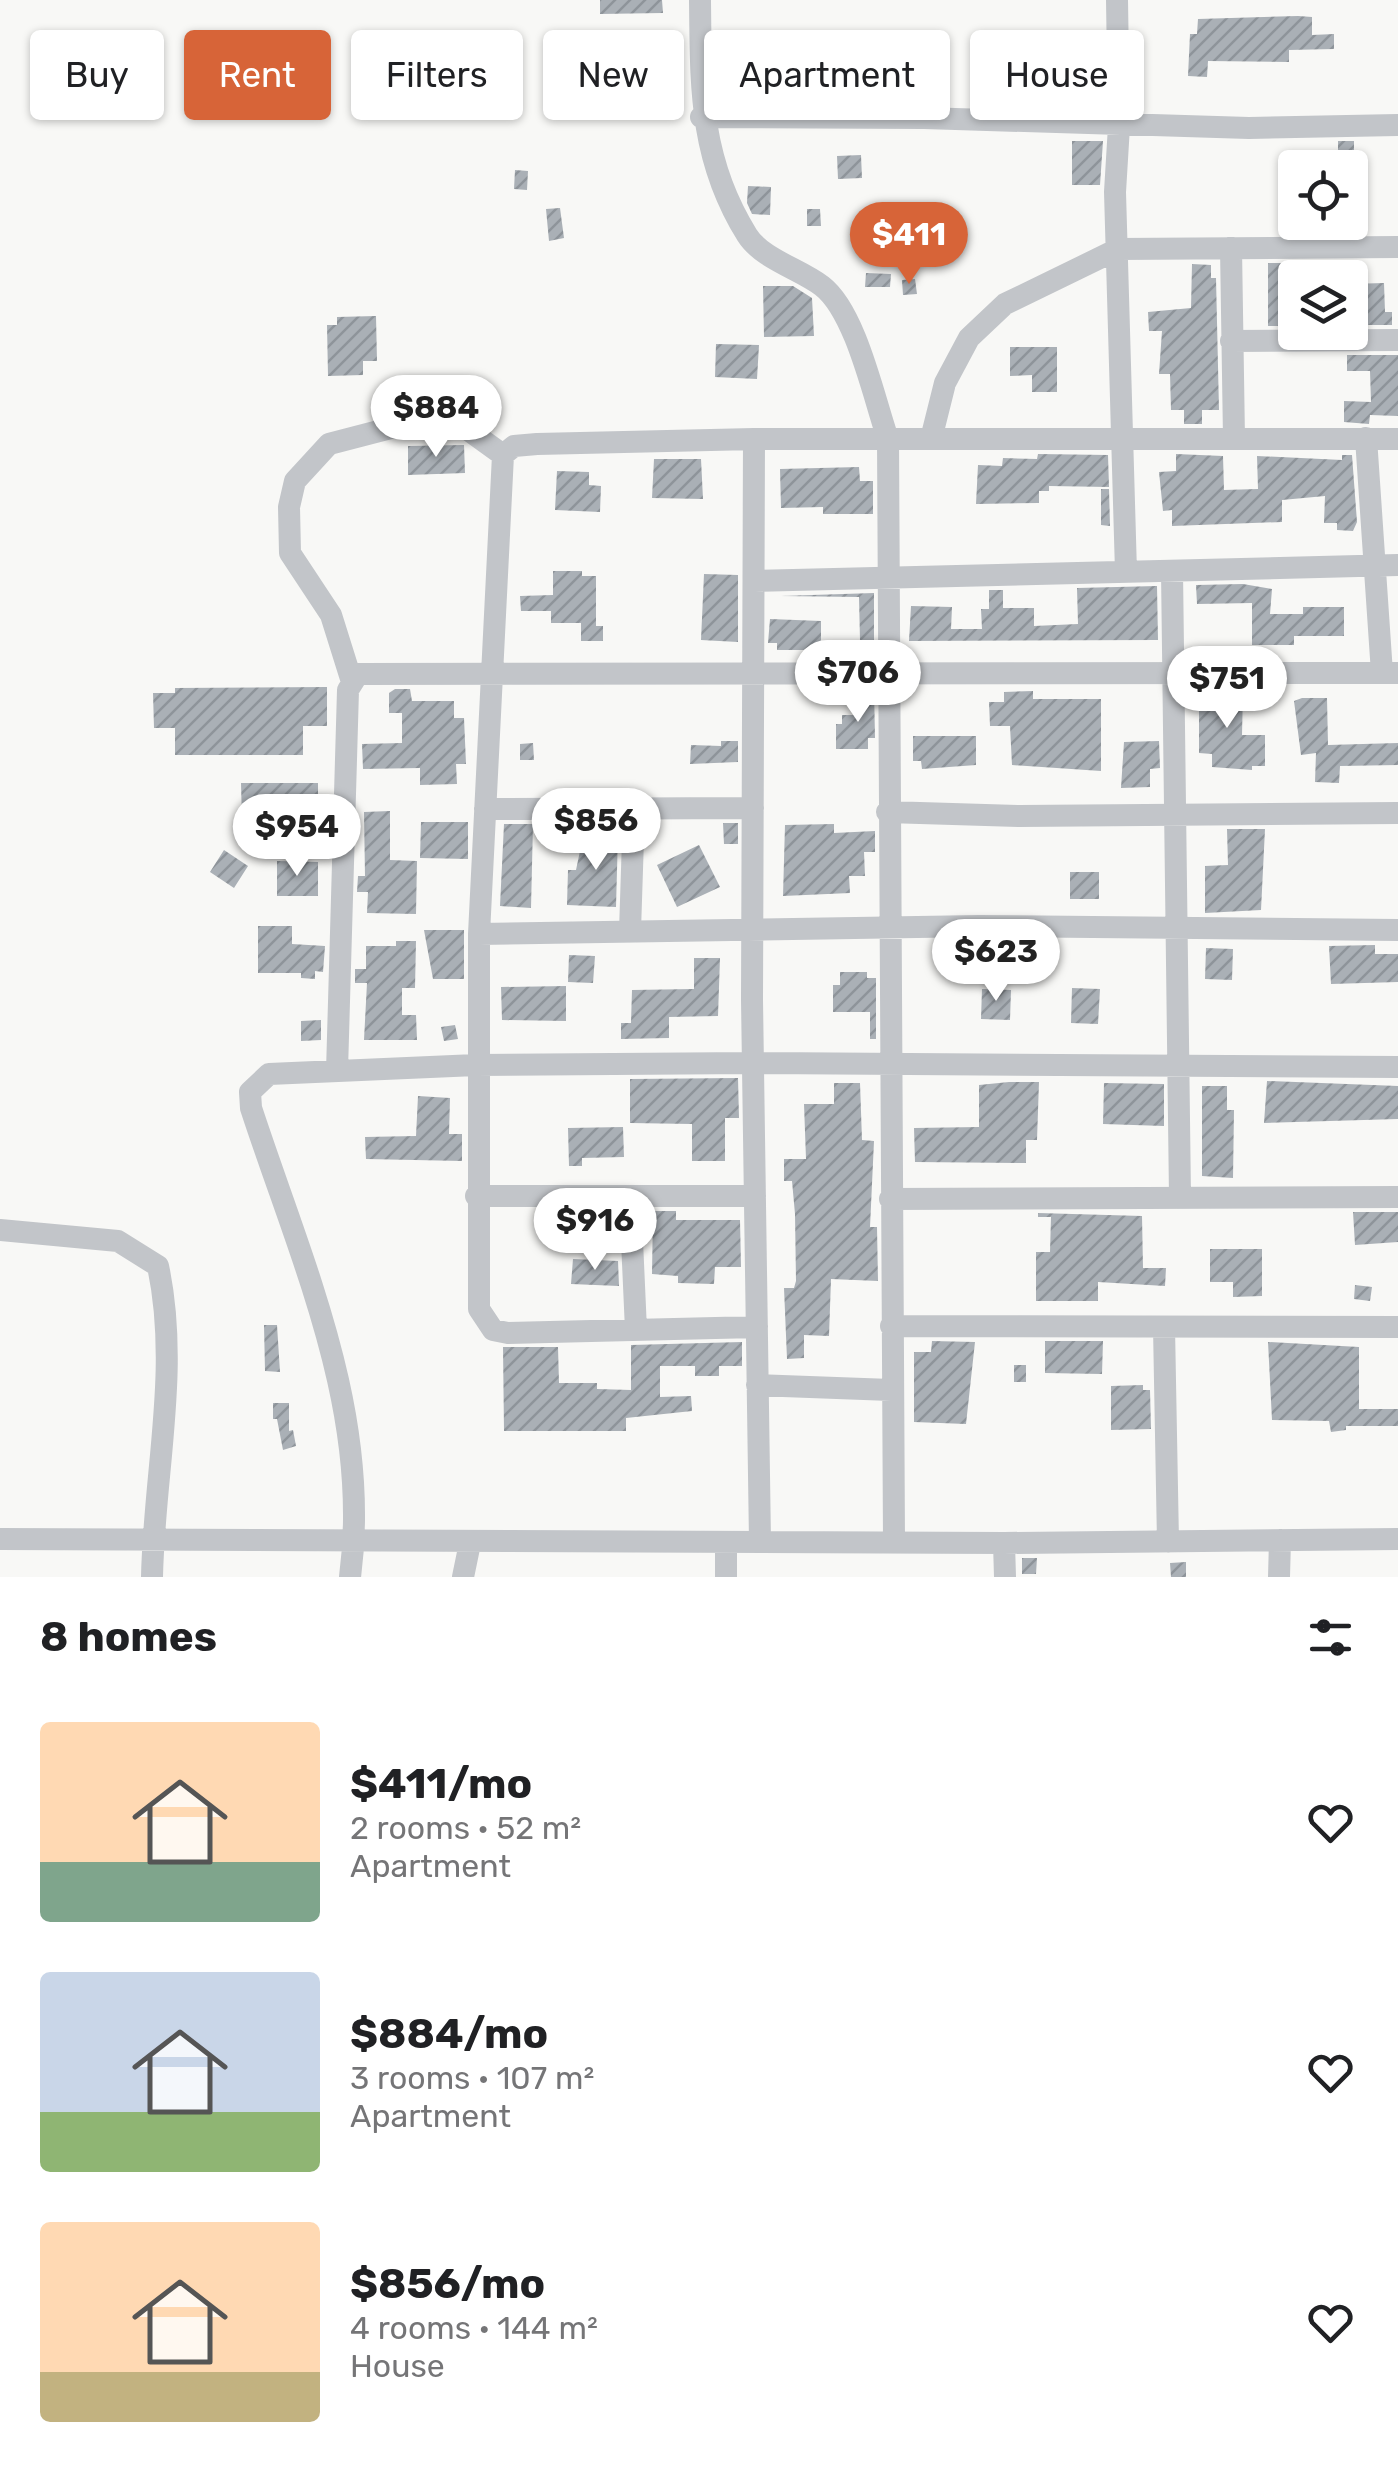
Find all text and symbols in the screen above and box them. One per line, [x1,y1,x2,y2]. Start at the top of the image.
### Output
chip: Buy [30,30,164,120]
chip: Rent [184,30,331,120]
chip: Filters [351,30,523,120]
chip: New [543,30,684,120]
chip: Apartment [704,30,950,120]
chip: House [970,30,1144,120]
map controls [1278,150,1368,350]
button: locate [1278,150,1368,240]
pin: $411 [850,202,968,287]
text: $411 [872,215,946,253]
button: layers [1278,260,1368,350]
pin: $884 [377,375,495,460]
text: $884 [393,388,479,426]
pin: $706 [799,640,917,725]
pin: $751 [1168,646,1286,731]
text: $706 [817,653,899,691]
text: $751 [1189,659,1265,697]
pin: $856 [537,788,655,873]
pin: $954 [238,794,356,879]
text: $856 [554,801,638,839]
text: $954 [255,807,339,845]
pin: $623 [937,919,1055,1004]
text: $623 [954,932,1038,970]
pin: $916 [536,1188,654,1273]
text: $916 [556,1201,634,1239]
icon: filters [1303,1610,1358,1665]
text: 8 homes [40,1612,217,1662]
text: $411/mo [350,1759,532,1809]
icon: home [120,1762,240,1882]
icon: heart [1303,1795,1358,1850]
text: 2 rooms · 52 m² [350,1809,581,1847]
text: Apartment [350,1847,511,1885]
text: $884/mo [350,2009,548,2059]
icon: home [120,2012,240,2132]
icon: heart [1303,2045,1358,2100]
text: 3 rooms · 107 m² [350,2059,594,2097]
text: Apartment [350,2097,511,2135]
text: $856/mo [350,2259,545,2309]
icon: home [120,2262,240,2382]
icon: heart [1303,2295,1358,2350]
text: 4 rooms · 144 m² [350,2309,598,2347]
text: House [350,2347,445,2385]

